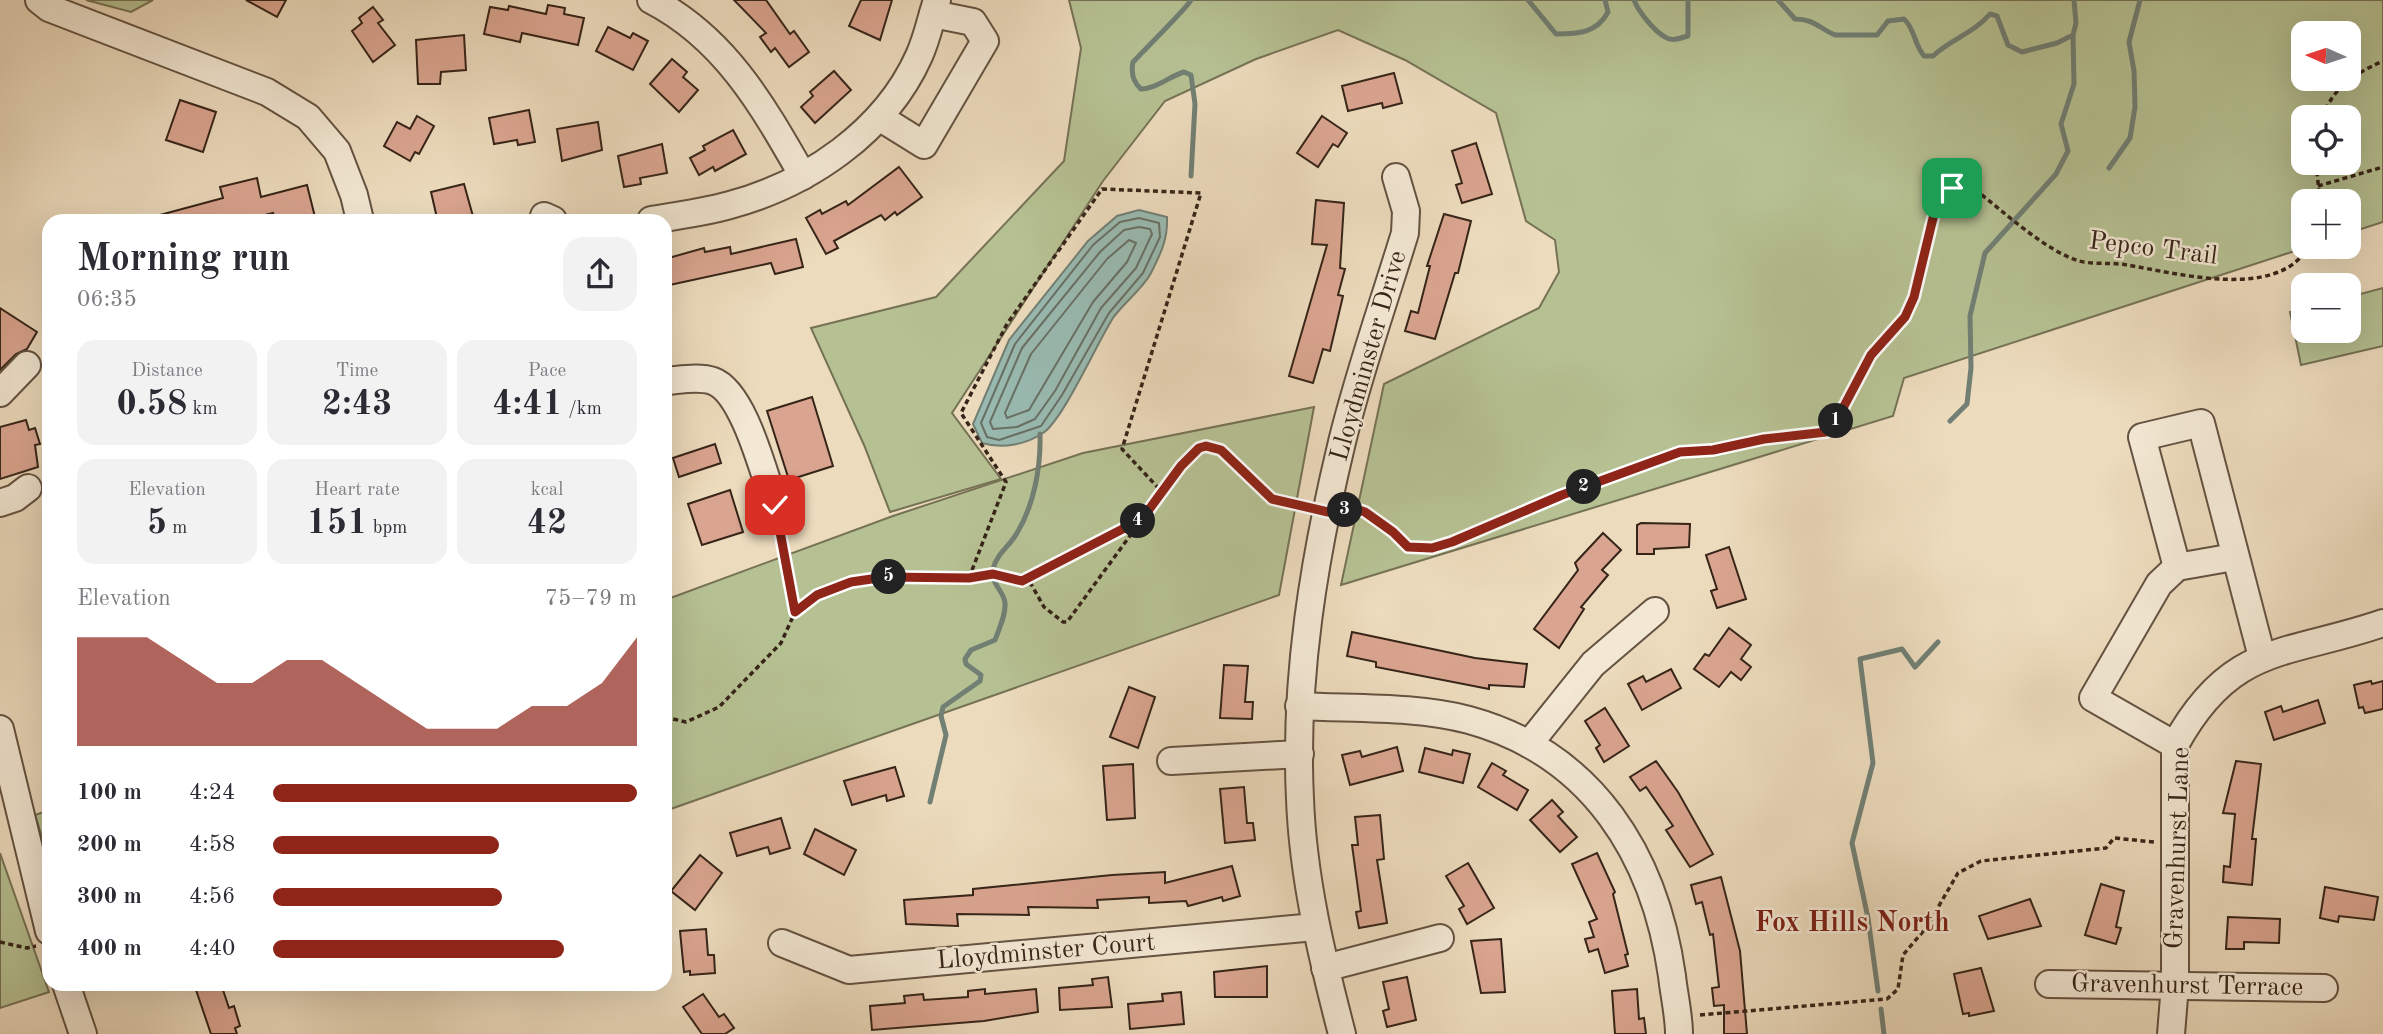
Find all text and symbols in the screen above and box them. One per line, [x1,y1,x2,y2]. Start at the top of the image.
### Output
north arrow [2291,21,2361,91]
map controls [2291,21,2361,343]
button: locate [2291,105,2361,175]
pin [1922,158,1982,218]
icon: arrive [1933,169,1971,207]
button: + [2291,189,2361,259]
street label: Pepco Trail [2087,228,2219,270]
button: share [563,237,637,311]
text: Morning run [77,241,290,279]
street label: Lloydminster Drive [1326,248,1412,464]
button: − [2291,273,2361,343]
text: 06:35 [77,288,137,311]
text: Distance [131,362,203,381]
text: Time [336,362,378,381]
text: Pace [528,362,566,381]
text: 0.58 [117,387,187,422]
text: 2:43 [322,387,392,422]
text: 4:41 [492,387,563,422]
text: km [187,400,218,419]
text: /km [563,400,602,419]
pin: 1 [1818,404,1854,438]
text: 1 [1830,411,1841,430]
pin: 2 [1566,470,1602,504]
pin [745,475,805,535]
text: 2 [1578,477,1589,496]
text: Elevation [128,481,206,500]
text: Heart rate [314,481,400,500]
text: kcal [531,481,563,500]
icon: check [756,486,794,524]
pin: 3 [1328,492,1362,528]
text: 3 [1339,500,1350,519]
pin: 4 [1120,504,1156,538]
text: 5 [147,506,167,541]
text: 151 [307,506,367,541]
text: 42 [527,506,567,541]
text: 4 [1132,511,1143,530]
text: m [167,519,187,538]
text: bpm [367,519,407,538]
pin: 5 [872,560,906,594]
text: 5 [883,567,894,586]
text: Elevation [77,587,171,610]
text: 75–79 m [545,587,637,610]
street label: Gravenhurst Lane [2161,746,2195,950]
text: 100 m [77,781,142,804]
text: 4:24 [189,781,235,804]
text: 200 m [77,833,142,856]
text: 4:58 [189,833,235,856]
text: 300 m [77,885,142,908]
text: 4:56 [189,885,235,908]
district label: Fox Hills North [1754,910,1950,938]
street label: Lloydminster Court [936,929,1156,975]
text: 400 m [77,937,142,960]
text: 4:40 [189,937,235,960]
street label: Gravenhurst Terrace [2071,971,2303,1001]

